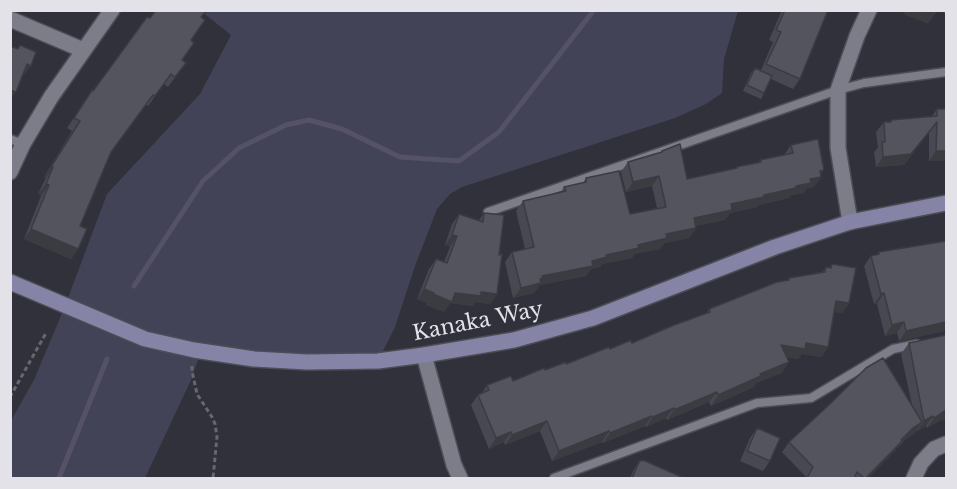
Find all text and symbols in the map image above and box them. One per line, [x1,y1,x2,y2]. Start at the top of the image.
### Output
street label: Kanaka Way [411,297,545,347]

